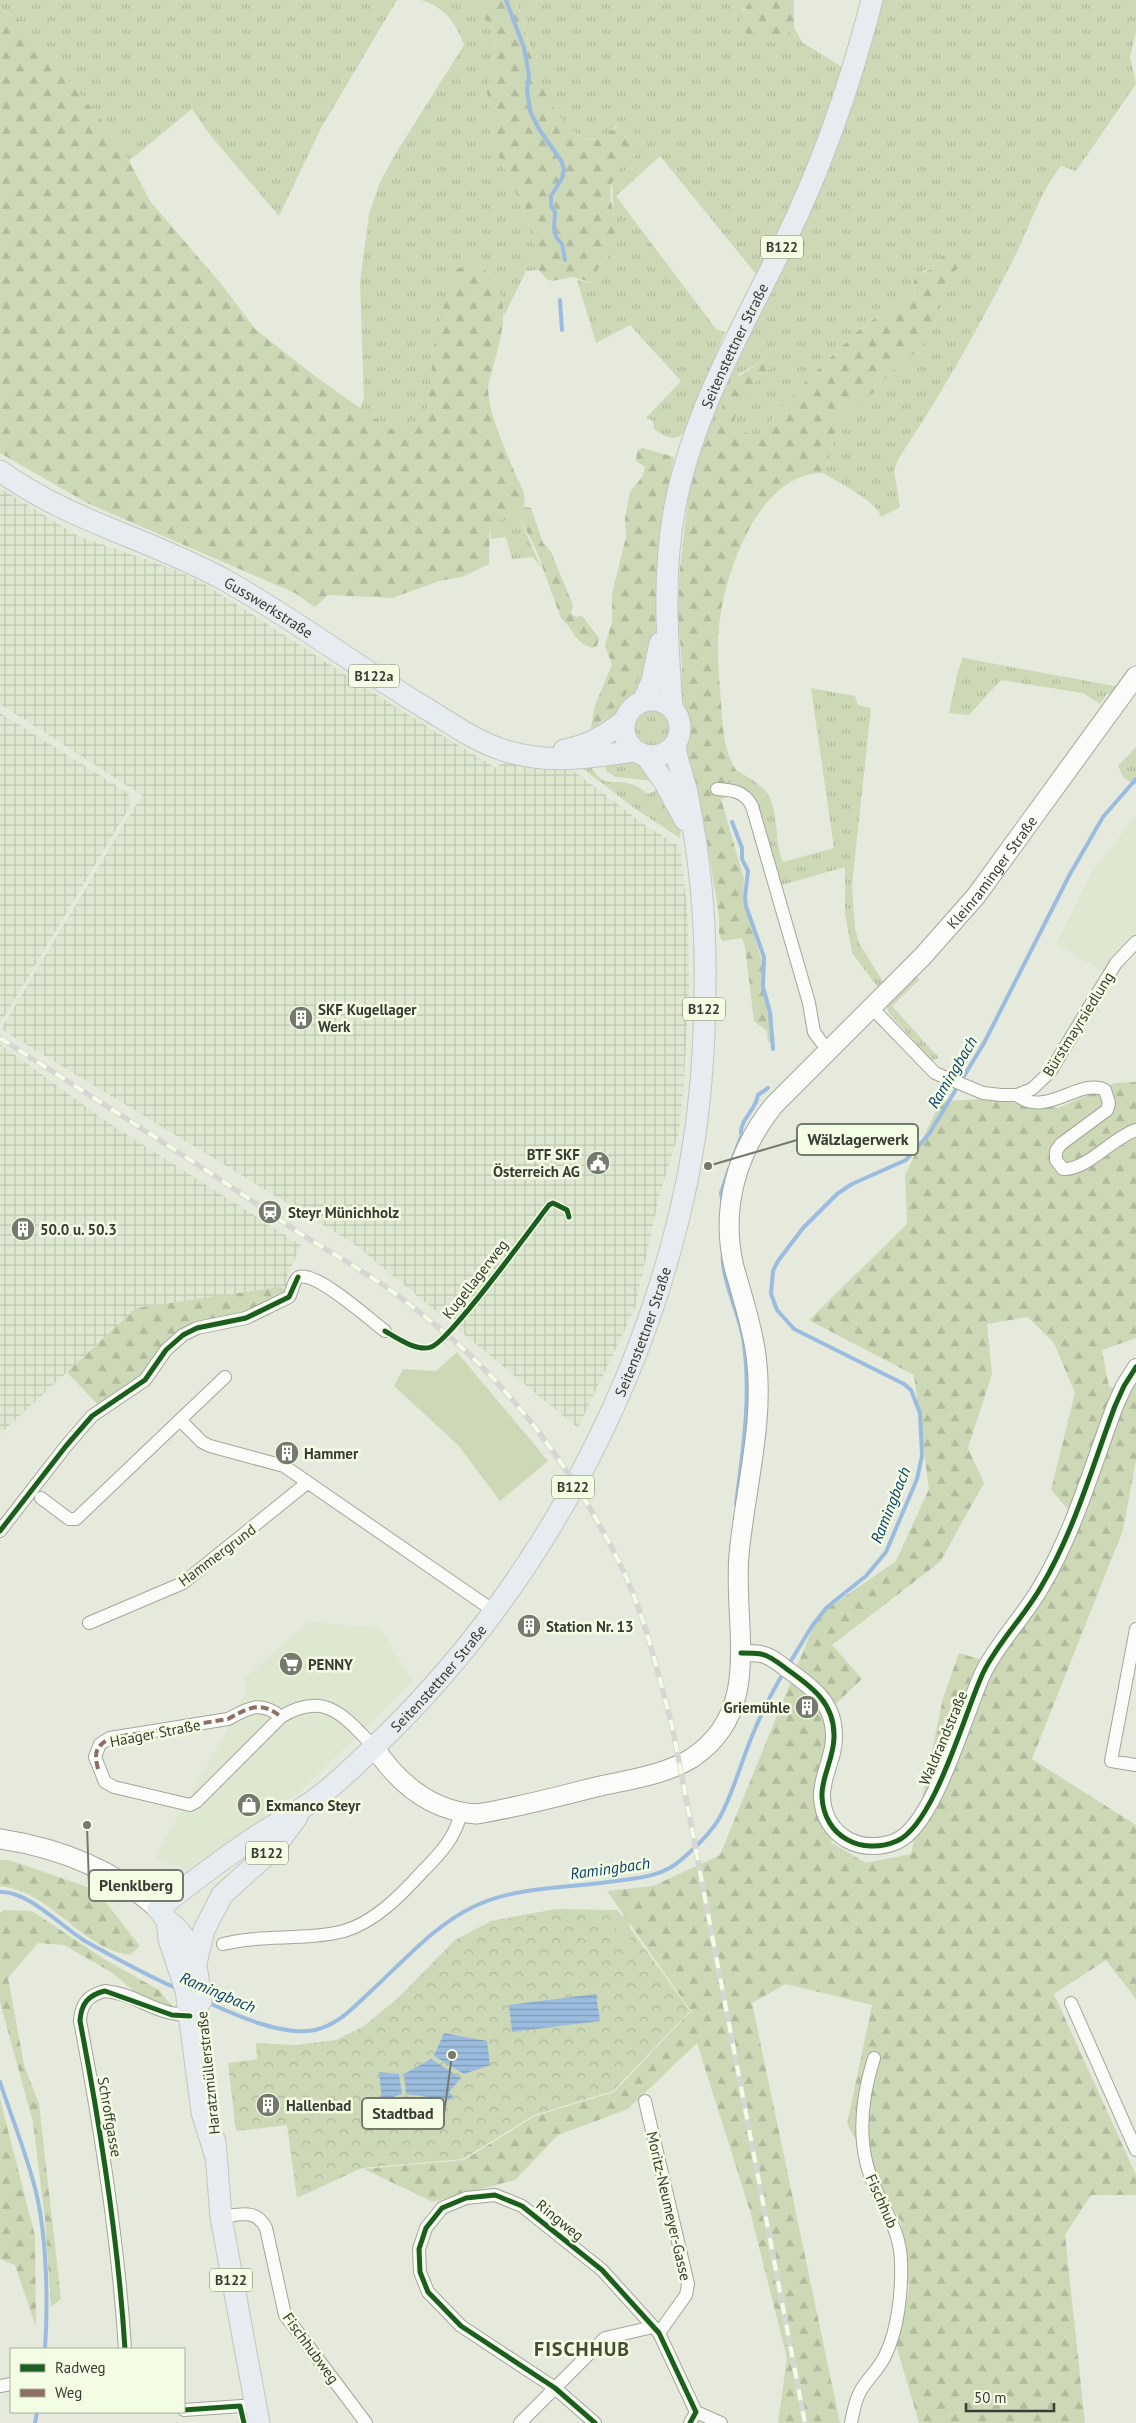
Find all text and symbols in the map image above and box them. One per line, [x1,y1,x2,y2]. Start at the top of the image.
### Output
road number: B122 [761,236,803,258]
street label: Seitenstettner Straße [696,280,772,411]
street label: Gusswerkstraße [221,572,317,642]
road number: B122a [349,664,399,688]
street label: Kleinraminger Straße [942,812,1041,932]
street label: Bürstmayrsiedlung [1038,968,1118,1080]
road number: B122 [683,998,725,1021]
place label: SKF Kugellager Werk [318,1000,417,1036]
building icon: SKF Kugellager Werk [288,1005,314,1031]
water label: Ramingbach [923,1032,981,1112]
callout: Wälzlagerwerk [797,1124,918,1155]
text: Wälzlagerwerk [807,1129,909,1149]
place label: BTF SKF Österreich AG [493,1145,580,1181]
public building icon: BTF SKF Österreich AG [585,1150,611,1176]
station icon: Steyr Münichholz [257,1199,283,1225]
place label: Steyr Münichholz [288,1203,399,1222]
building icon: 50.0 u. 50.3 [10,1216,36,1242]
place label: 50.0 u. 50.3 [40,1220,117,1239]
street label: Kugellagerweg [438,1235,512,1323]
street label: Seitenstettner Straße [610,1265,674,1399]
building icon: Hammer [274,1440,300,1466]
place label: Hammer [304,1444,359,1463]
water label: Ramingbach [866,1464,914,1546]
road number: B122 [552,1475,594,1498]
street label: Hammergrund [174,1520,260,1590]
building icon: Station Nr. 13 [516,1613,542,1639]
place label: Station Nr. 13 [546,1617,634,1636]
street label: Seitenstettner Straße [386,1620,490,1736]
supermarket icon: PENNY [278,1651,304,1677]
place label: PENNY [308,1655,353,1674]
street label: Waldrandstraße [915,1688,971,1788]
building icon: Griemühle [794,1694,820,1720]
place label: Griemühle [724,1698,790,1717]
street label: Haager Straße [108,1715,202,1751]
shop icon: Exmanco Steyr [236,1792,262,1818]
place label: Exmanco Steyr [266,1796,361,1815]
road number: B122 [246,1842,288,1865]
water label: Ramingbach [569,1853,651,1883]
callout: Plenklberg [89,1870,183,1901]
text: Plenklberg [99,1875,173,1895]
water label: Ramingbach [177,1967,259,2017]
street label: Haratzmüllerstraße [192,2010,224,2136]
street label: Schroffgasse [94,2075,126,2159]
building icon: Hallenbad [255,2092,281,2118]
place label: Hallenbad [286,2096,351,2115]
callout: Stadtbad [362,2098,444,2129]
text: Stadtbad [372,2103,434,2123]
street label: Moritz-Neumeyer-Gasse [643,2129,695,2283]
street label: Fischhub [862,2171,902,2231]
street label: Ringweg [532,2195,588,2245]
road number: B122 [210,2268,252,2292]
street label: Fischhubweg [279,2309,343,2387]
district label: FISCHHUB [534,2336,630,2362]
legend [10,2348,185,2413]
text: Radweg [55,2358,106,2377]
scale bar [966,2380,1054,2412]
text: Weg [55,2383,82,2402]
text: 50 m [974,2388,1007,2407]

